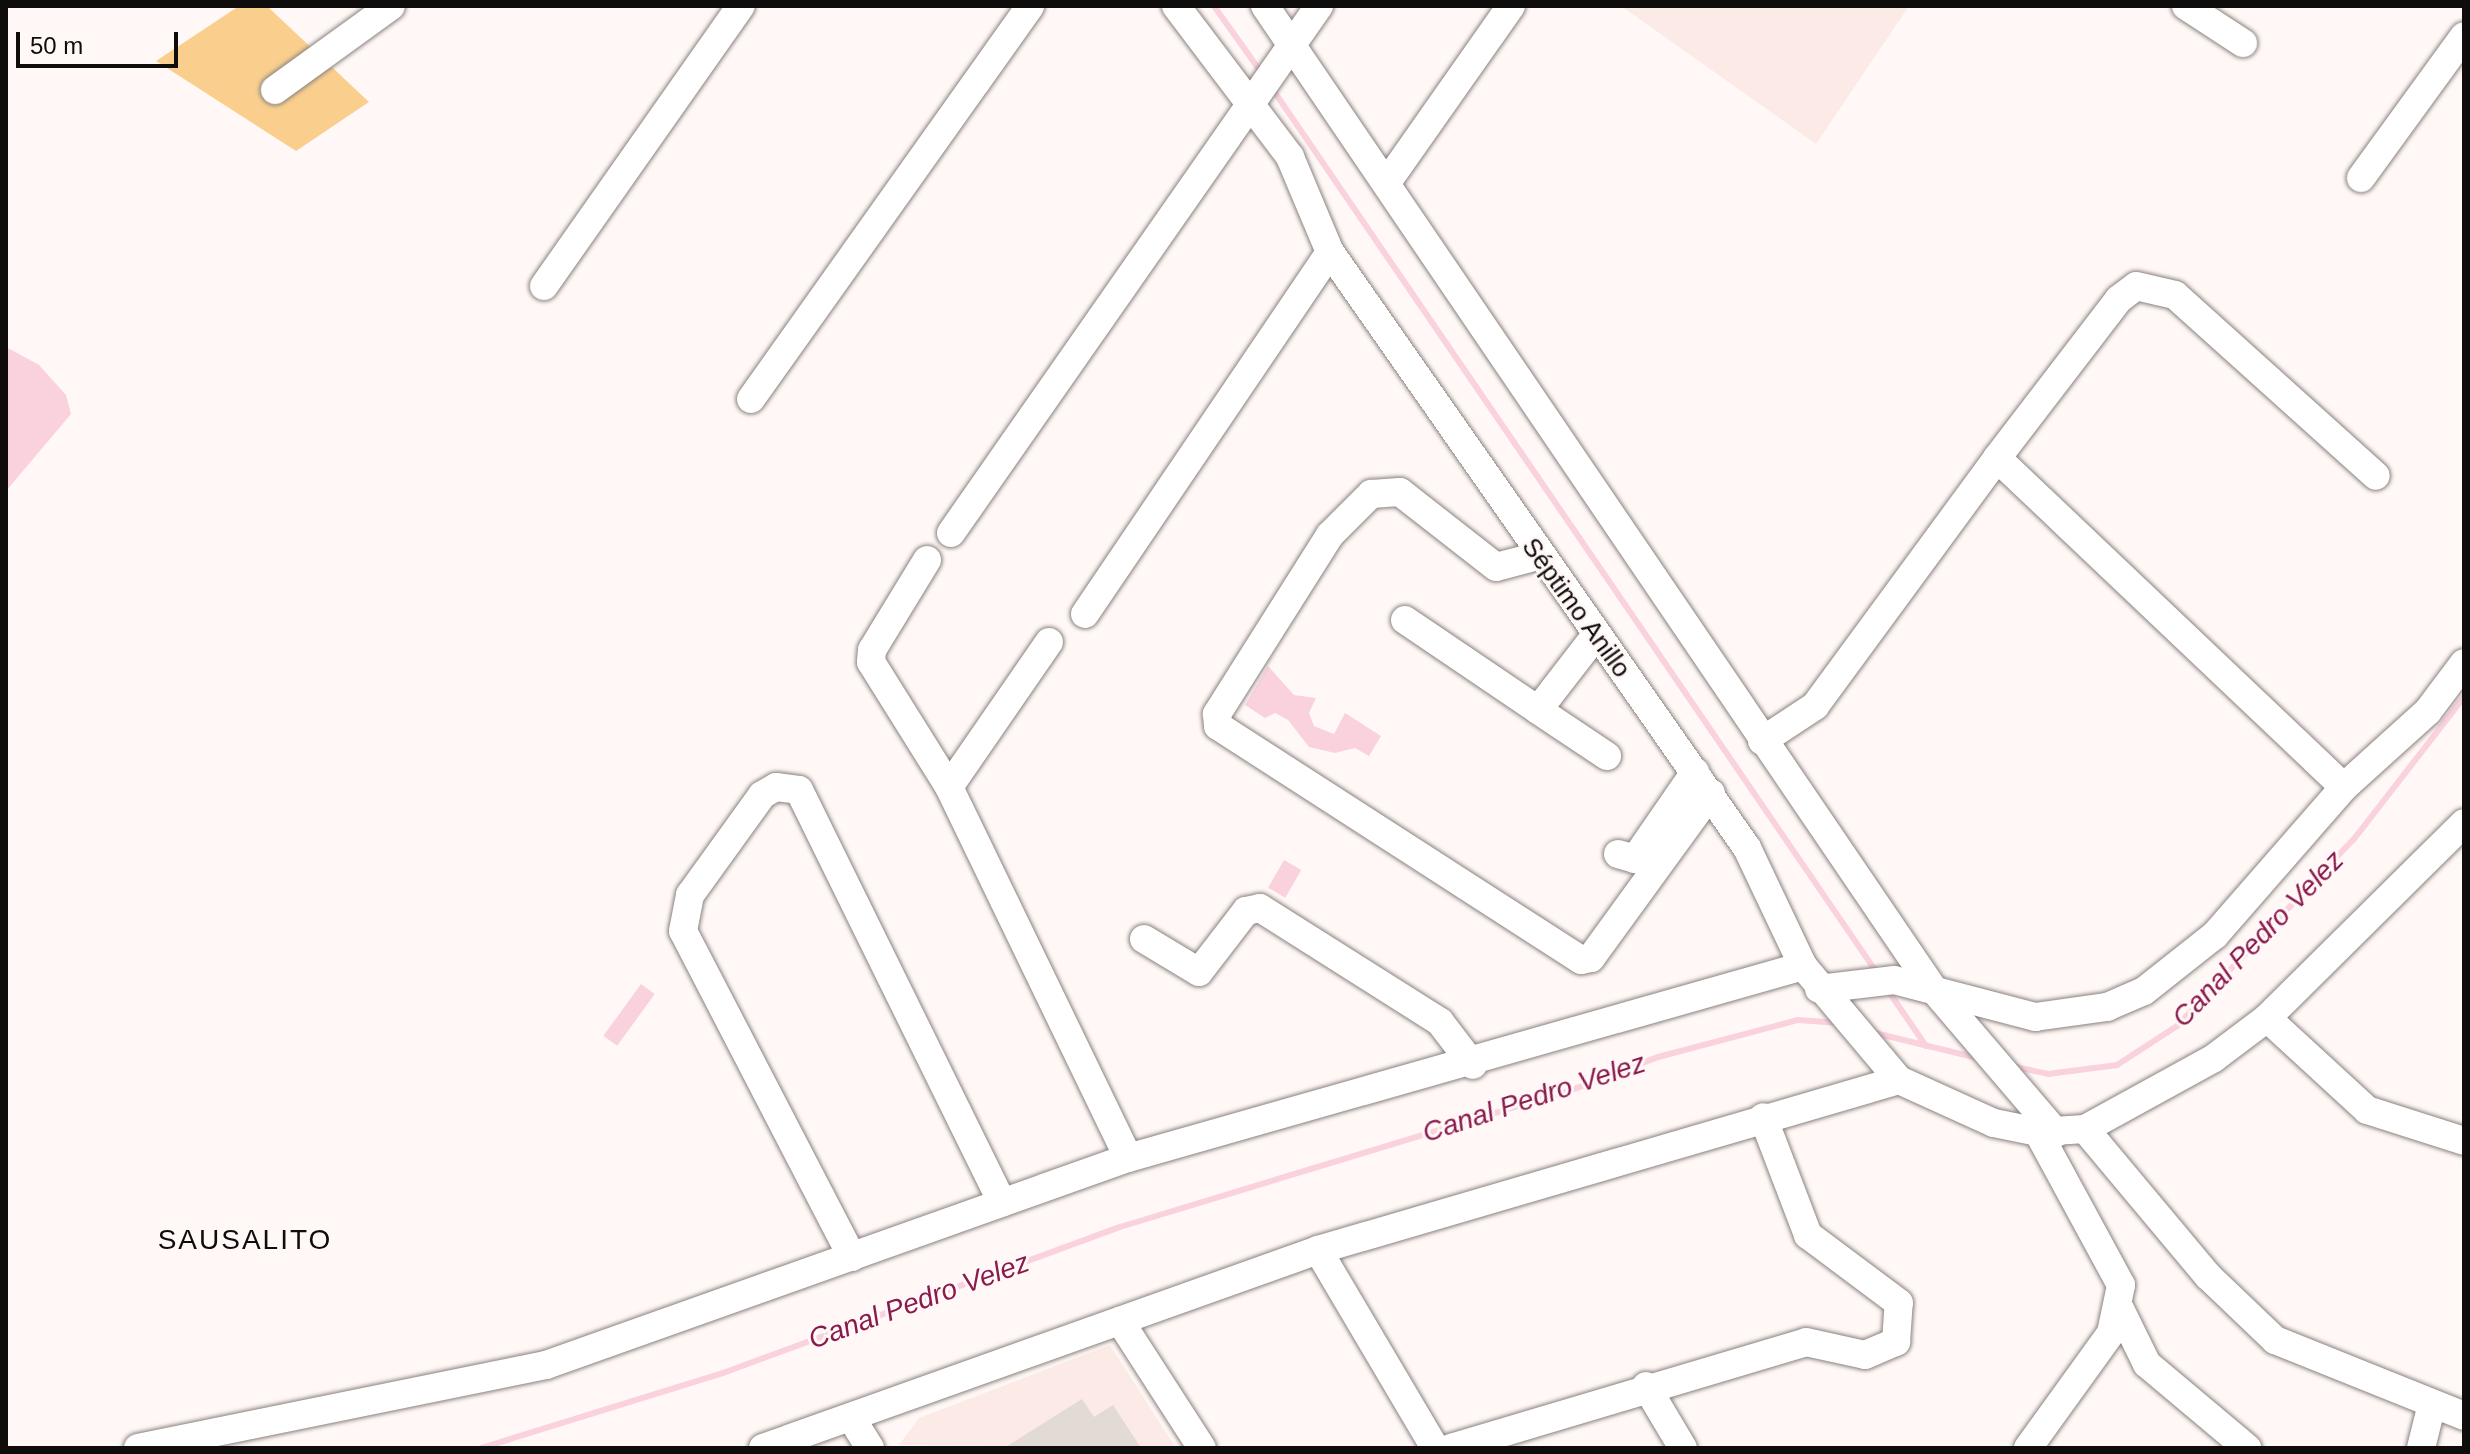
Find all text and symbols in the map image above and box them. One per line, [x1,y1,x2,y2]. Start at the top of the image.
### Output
scale bar [20,16,182,66]
text: 50 m [30,32,83,59]
street label: Séptimo Anillo [1515,532,1637,684]
water label: Canal Pedro Velez [2165,844,2351,1034]
water label: Canal Pedro Velez [1418,1046,1650,1150]
district label: SAUSALITO [158,1223,332,1257]
water label: Canal Pedro Velez [804,1245,1034,1357]

